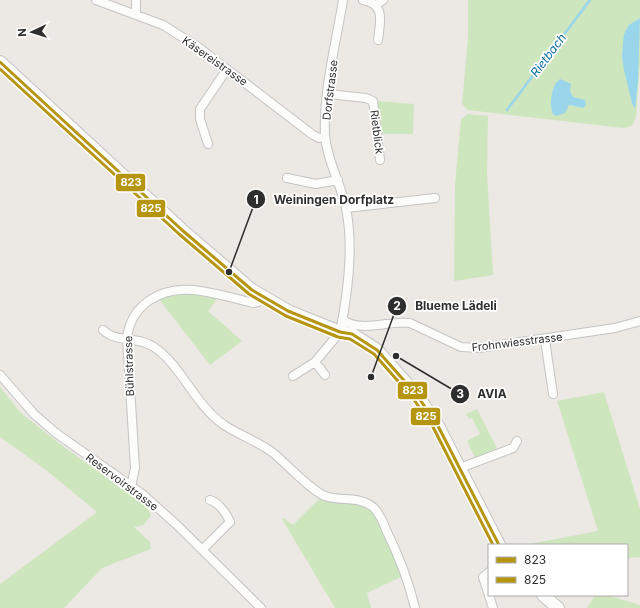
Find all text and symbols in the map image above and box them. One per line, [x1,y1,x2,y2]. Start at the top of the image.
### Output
north arrow [12,12,52,52]
text: N [15,28,29,37]
water label: Rietbach [527,30,569,80]
street label: Käsereistrasse [180,33,250,89]
street label: Dorfstrasse [319,59,341,121]
street label: Rietblick [367,109,387,155]
line badge: 823 [115,173,146,192]
text: 823 [120,175,142,189]
callout: Weiningen Dorfplatz [246,187,403,211]
text: 1 [253,192,259,207]
text: Weiningen Dorfplatz [274,192,394,207]
line badge: 825 [136,199,166,218]
text: 825 [140,201,162,215]
callout: Blueme Lädeli [387,294,505,318]
text: 2 [393,298,401,313]
text: Blueme Lädeli [415,298,497,313]
street label: Frohnwiesstrasse [471,329,563,355]
street label: Bühlstrasse [121,335,137,397]
line badge: 823 [397,381,428,400]
callout: AVIA [450,382,515,406]
text: 823 [402,383,424,397]
text: 3 [456,386,464,401]
text: AVIA [477,386,507,401]
line badge: 825 [410,407,441,426]
text: 825 [415,409,437,423]
street label: Reservoirstrasse [83,450,161,514]
legend [488,544,628,596]
text: 823 [524,552,546,567]
text: 825 [524,572,546,587]

